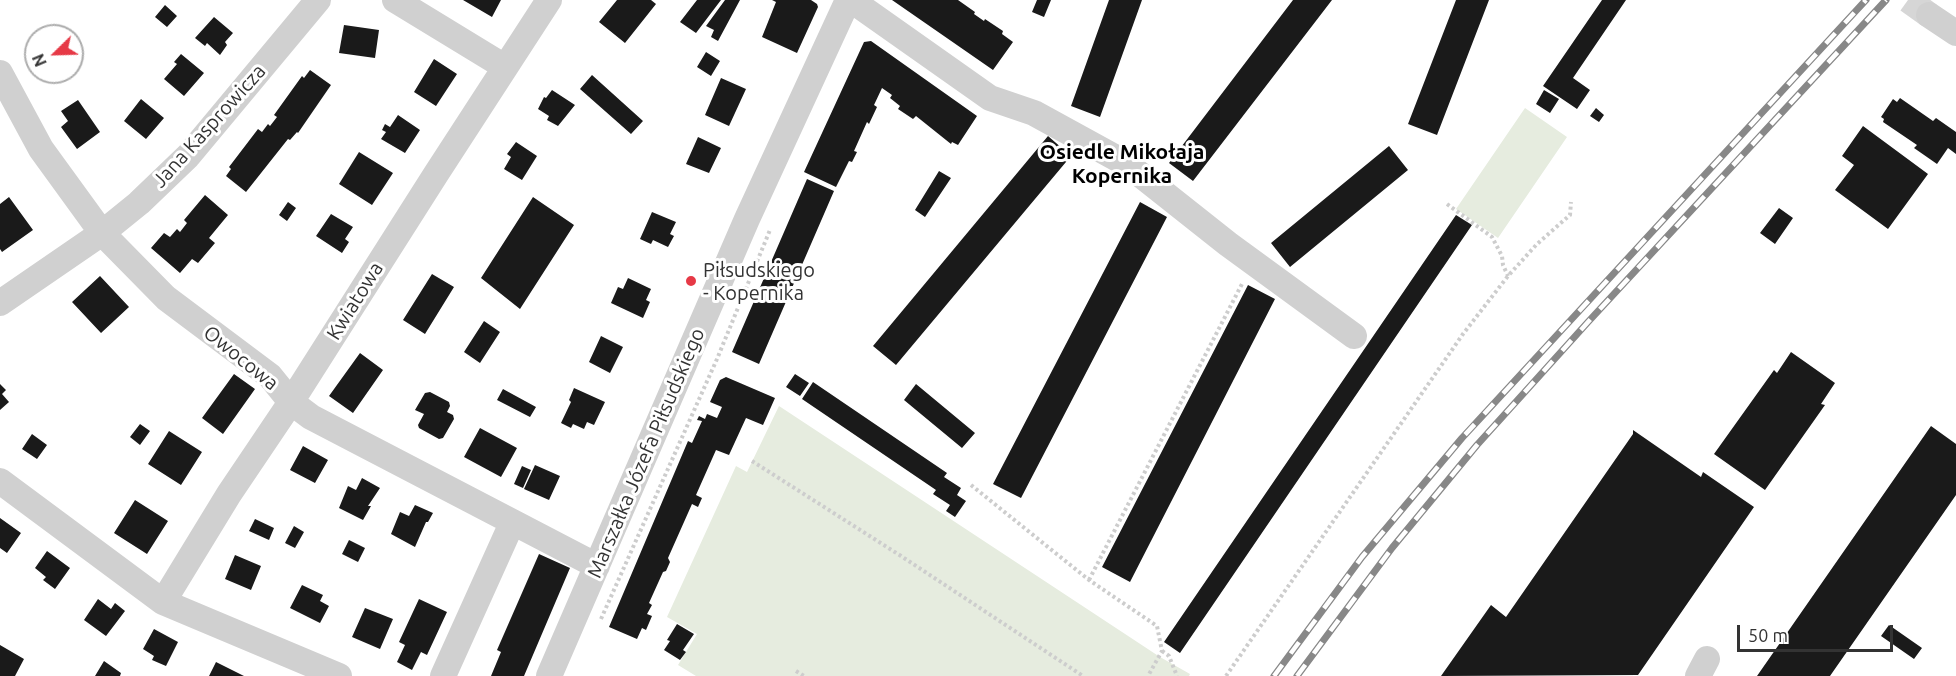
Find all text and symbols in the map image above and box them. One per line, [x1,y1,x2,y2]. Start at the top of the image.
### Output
north arrow [24,24,84,84]
text: N [29,51,50,69]
street label: Jana Kasprowicza [147,59,271,193]
district label: Osiedle Mikołaja Kopernika [1039,139,1205,189]
street label: Kwiatowa [322,258,388,344]
place label: Piłsudskiego - Kopernika [703,258,815,305]
marker: Piłsudskiego - Kopernika [684,274,698,288]
street label: Owocowa [199,321,283,395]
street label: Marszałka Józefa Piłsudskiego [582,324,710,582]
scale bar [1740,613,1896,651]
text: 50 m [1748,625,1788,645]

